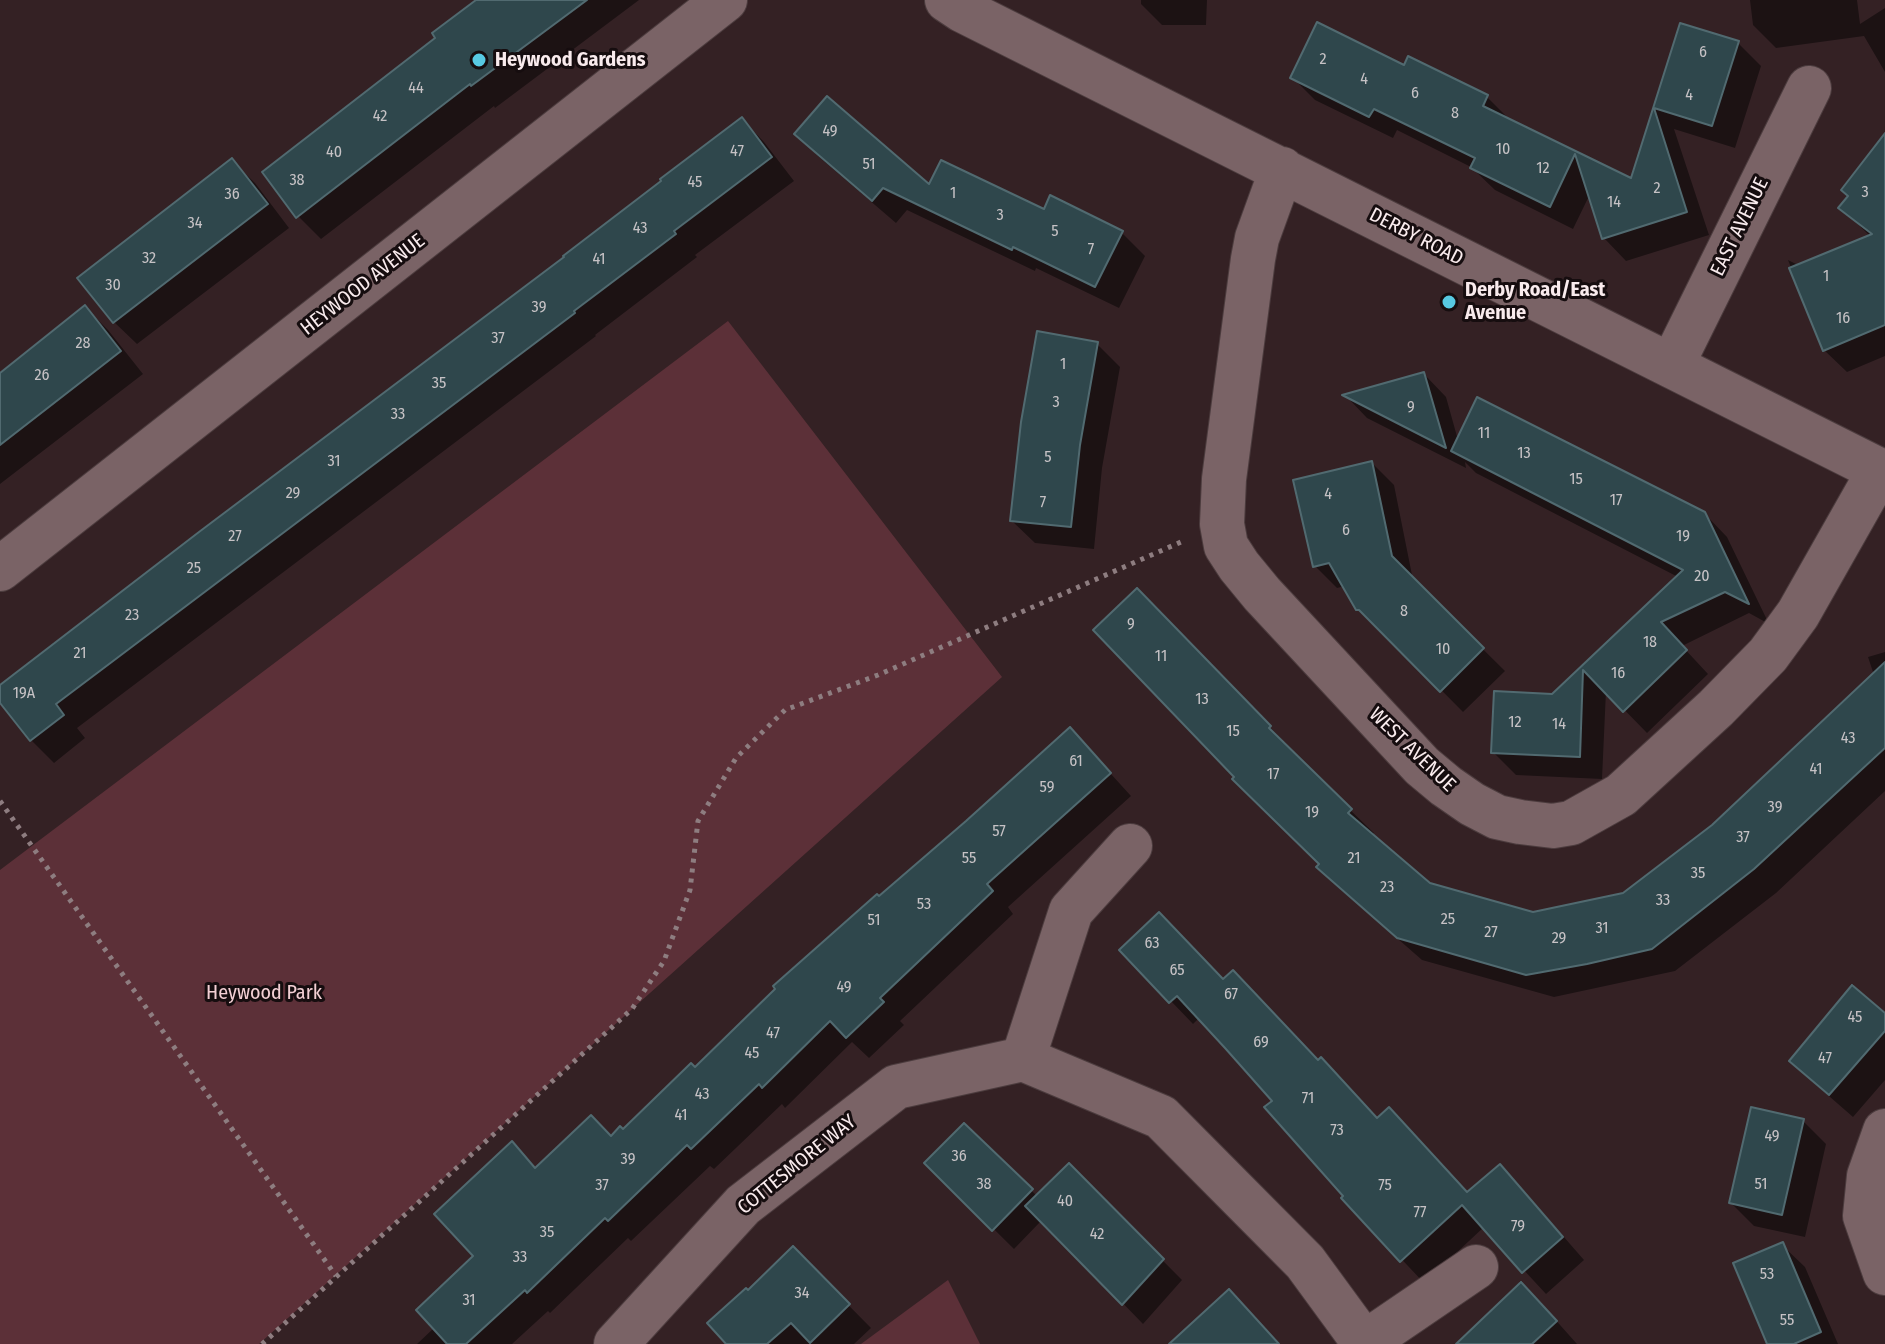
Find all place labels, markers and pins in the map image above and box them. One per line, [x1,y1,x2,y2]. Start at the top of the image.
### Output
place label: Heywood Gardens [495,48,645,72]
marker: Heywood Gardens [470,51,488,69]
place label: Derby Road/East Avenue [1465,278,1605,325]
marker: Derby Road/East Avenue [1440,293,1458,311]

